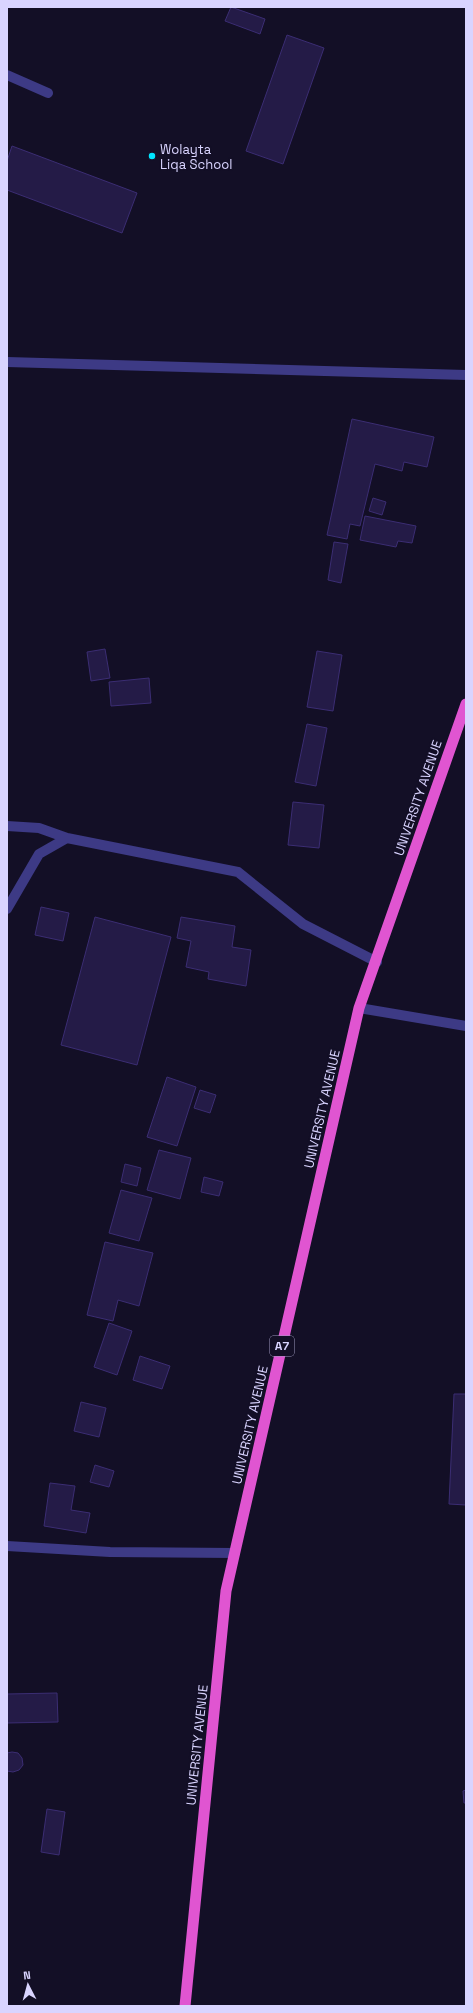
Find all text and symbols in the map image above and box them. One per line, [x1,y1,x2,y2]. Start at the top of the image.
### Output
place label: Wolayta Liqa School [160,141,232,173]
marker: Wolayta Liqa School [147,151,157,161]
street label: UNIVERSITY AVENUE [390,738,446,858]
street label: UNIVERSITY AVENUE [300,1048,344,1170]
road number: A7 [270,1336,294,1356]
street label: UNIVERSITY AVENUE [228,1364,272,1486]
street label: UNIVERSITY AVENUE [182,1684,212,1806]
north arrow [8,1965,48,2005]
text: N [23,1968,31,1982]

